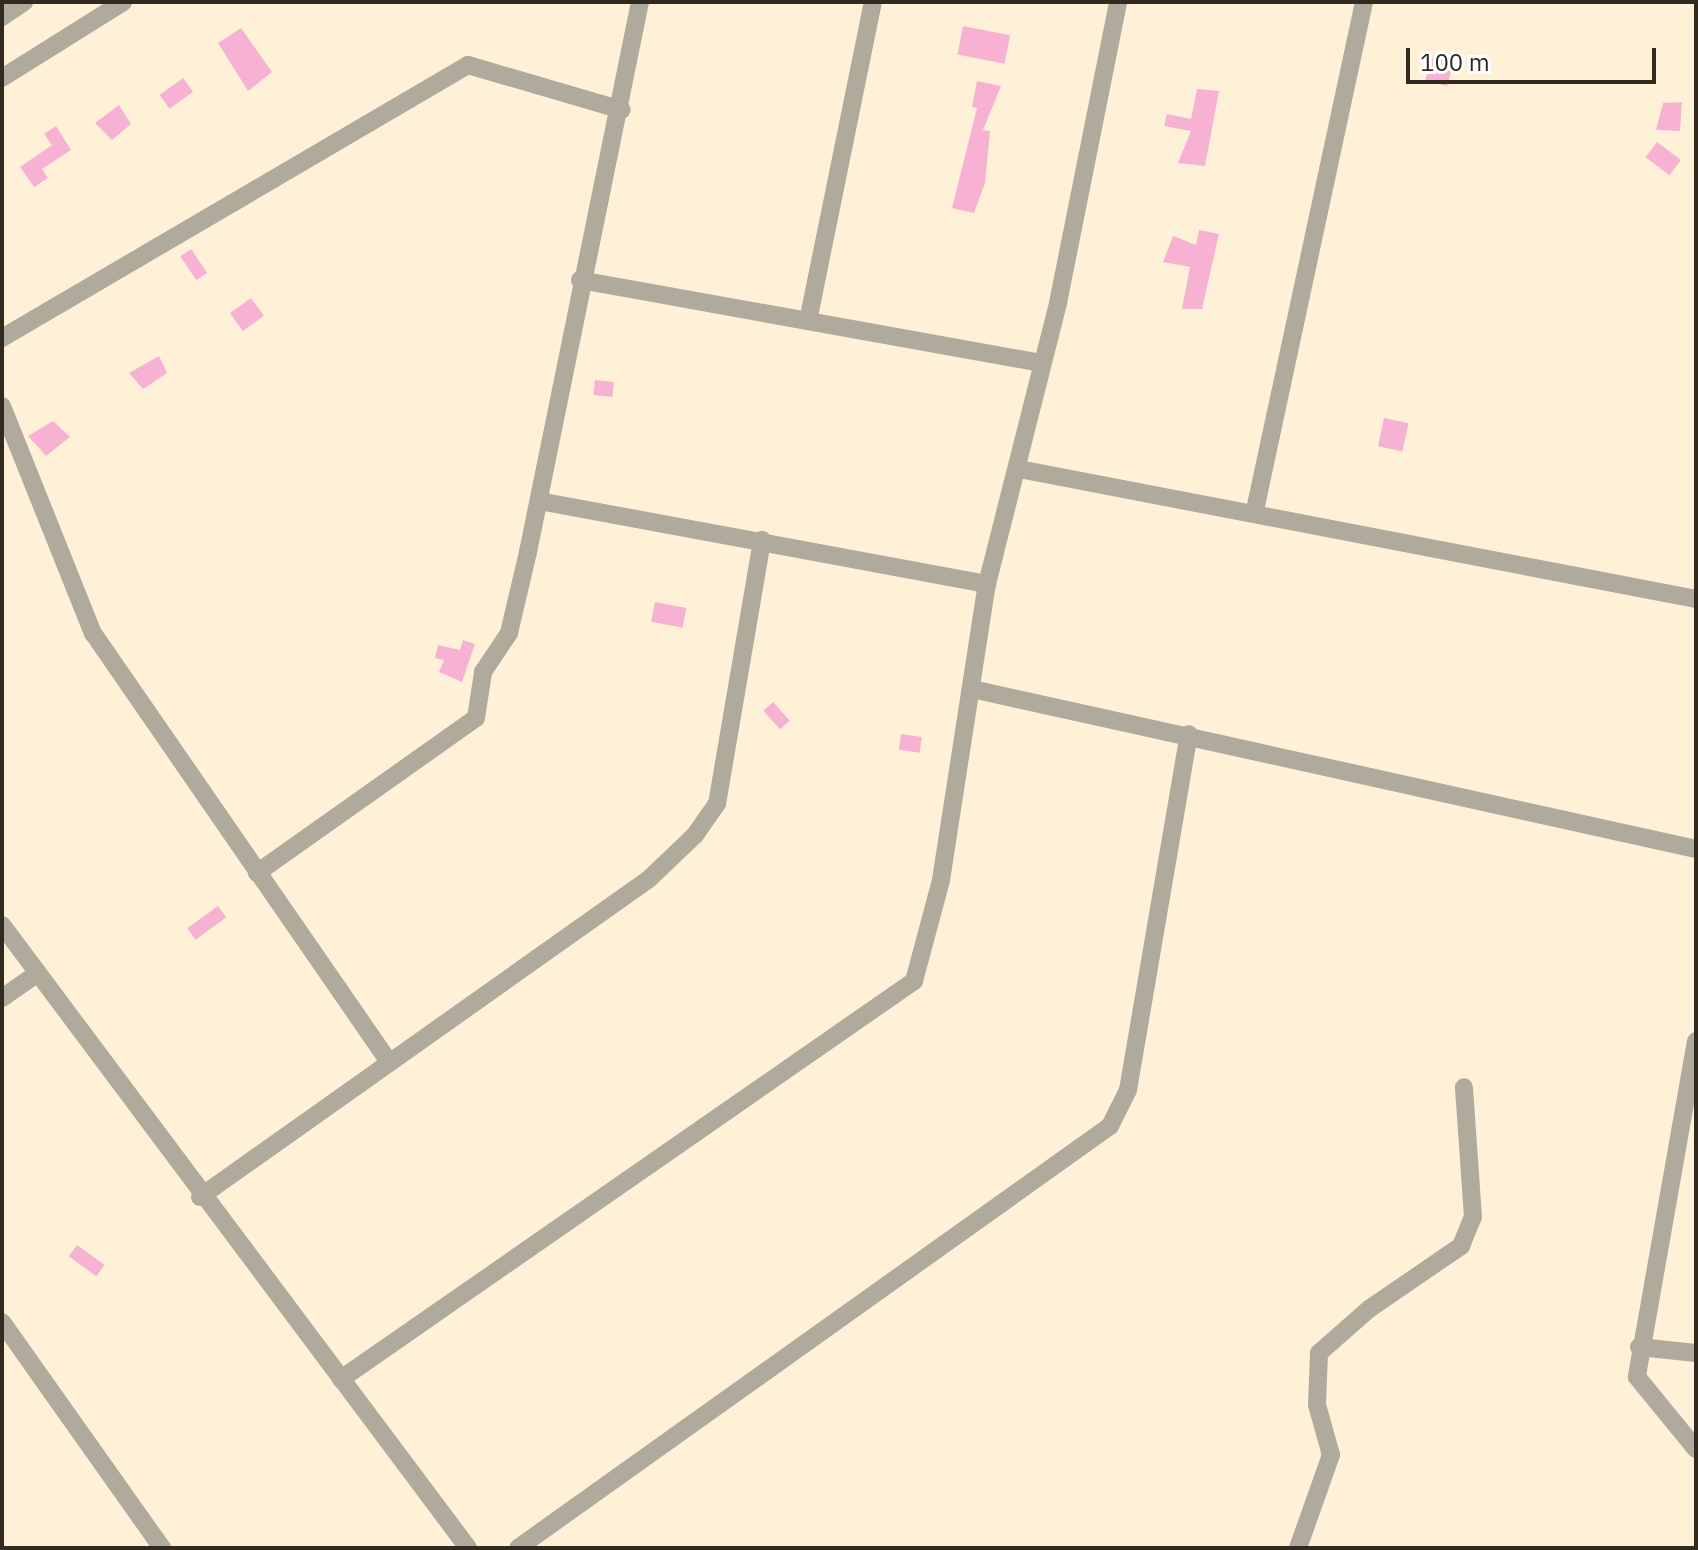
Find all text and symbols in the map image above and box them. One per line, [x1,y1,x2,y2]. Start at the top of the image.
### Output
scale bar [1410,32,1660,82]
text: 100 m [1420,46,1490,78]

